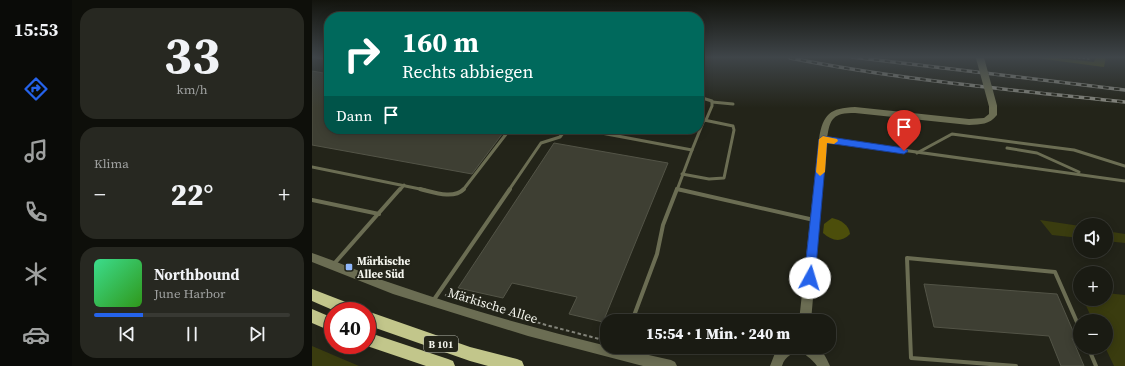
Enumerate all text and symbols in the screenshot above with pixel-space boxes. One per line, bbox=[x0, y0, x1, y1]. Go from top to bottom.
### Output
text: 15:53 bbox=[14, 17, 58, 42]
text: 33 bbox=[164, 19, 220, 90]
text: 160 m bbox=[402, 23, 479, 61]
icon: right bbox=[336, 28, 388, 80]
text: Rechts abbiegen bbox=[402, 59, 533, 84]
icon: directions bbox=[22, 75, 50, 103]
text: km/h bbox=[177, 81, 207, 98]
icon: arrive bbox=[380, 104, 402, 126]
text: Dann bbox=[336, 105, 372, 126]
pin bbox=[887, 110, 921, 151]
icon: arrive bbox=[893, 116, 915, 138]
icon: music bbox=[22, 137, 50, 165]
text: Klima bbox=[94, 155, 129, 172]
text: 22° bbox=[171, 174, 213, 215]
text: − bbox=[94, 179, 106, 209]
text: + bbox=[278, 179, 290, 209]
icon: phone bbox=[22, 198, 50, 226]
map controls bbox=[1073, 218, 1113, 354]
button: sound bbox=[1073, 218, 1113, 258]
place label: Märkische Allee Süd bbox=[357, 254, 411, 282]
position arrow bbox=[789, 257, 831, 299]
icon: climate bbox=[22, 260, 50, 288]
marker: Märkische Allee Süd bbox=[344, 262, 354, 272]
text: Northbound bbox=[154, 264, 239, 285]
button: + bbox=[1073, 266, 1113, 306]
street label: Märkische Allee bbox=[446, 284, 540, 327]
text: June Harbor bbox=[154, 285, 226, 302]
speed limit sign: 40 bbox=[324, 302, 376, 354]
button: − bbox=[1073, 314, 1113, 354]
icon: car bbox=[22, 321, 50, 349]
icon: previous bbox=[116, 323, 138, 345]
icon: pause bbox=[181, 323, 203, 345]
icon: next bbox=[246, 323, 268, 345]
text: 15:54 · 1 Min. · 240 m bbox=[646, 323, 790, 344]
road number: B 101 bbox=[424, 336, 458, 352]

